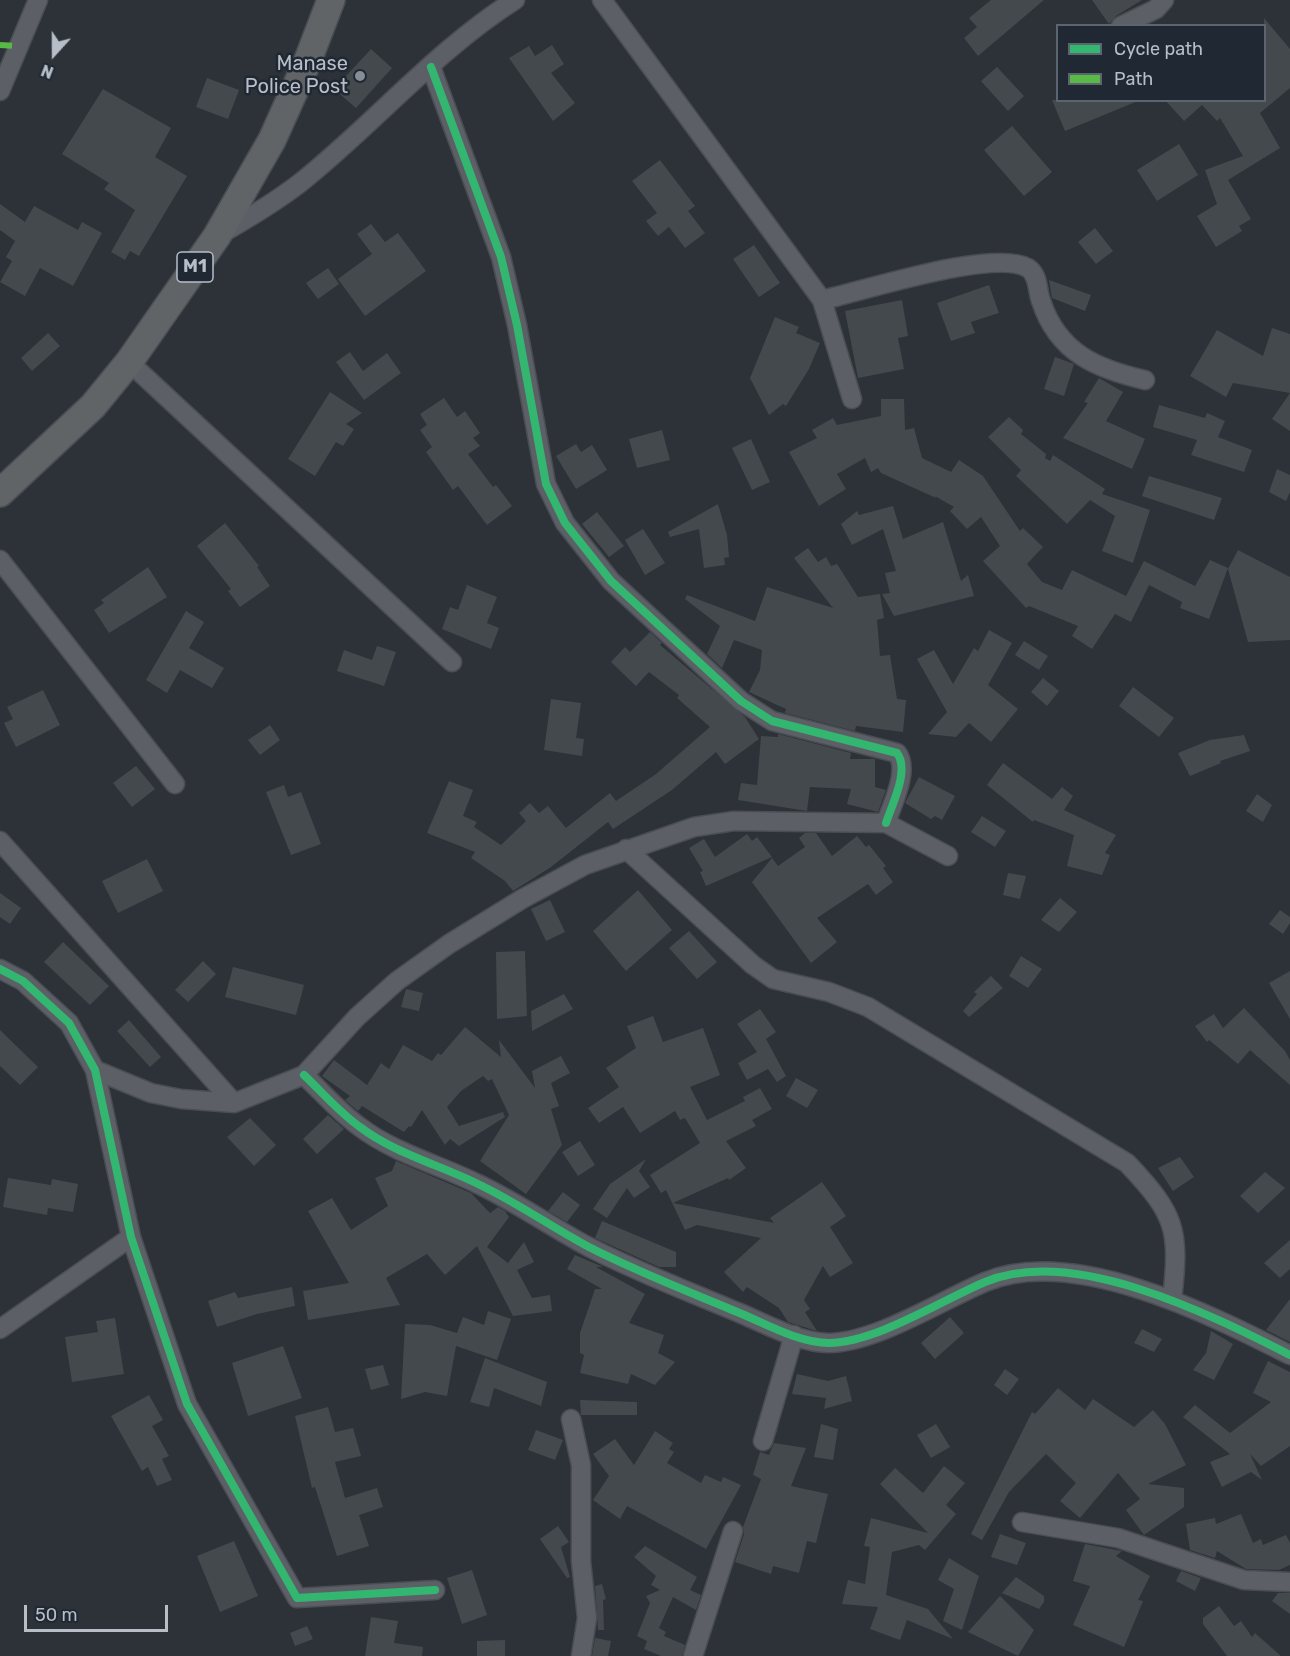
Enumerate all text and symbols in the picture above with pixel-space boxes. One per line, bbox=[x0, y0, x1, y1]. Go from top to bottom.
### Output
north arrow bbox=[24, 24, 84, 84]
legend bbox=[1056, 24, 1266, 102]
text: Cycle path bbox=[1114, 38, 1203, 60]
place label: Manase Police Post bbox=[245, 52, 348, 99]
text: N bbox=[39, 60, 56, 82]
text: Path bbox=[1114, 68, 1153, 90]
marker: Manase Police Post bbox=[353, 69, 367, 83]
road number: M1 bbox=[177, 252, 213, 282]
scale bar bbox=[27, 1593, 171, 1631]
text: 50 m bbox=[35, 1604, 78, 1626]

